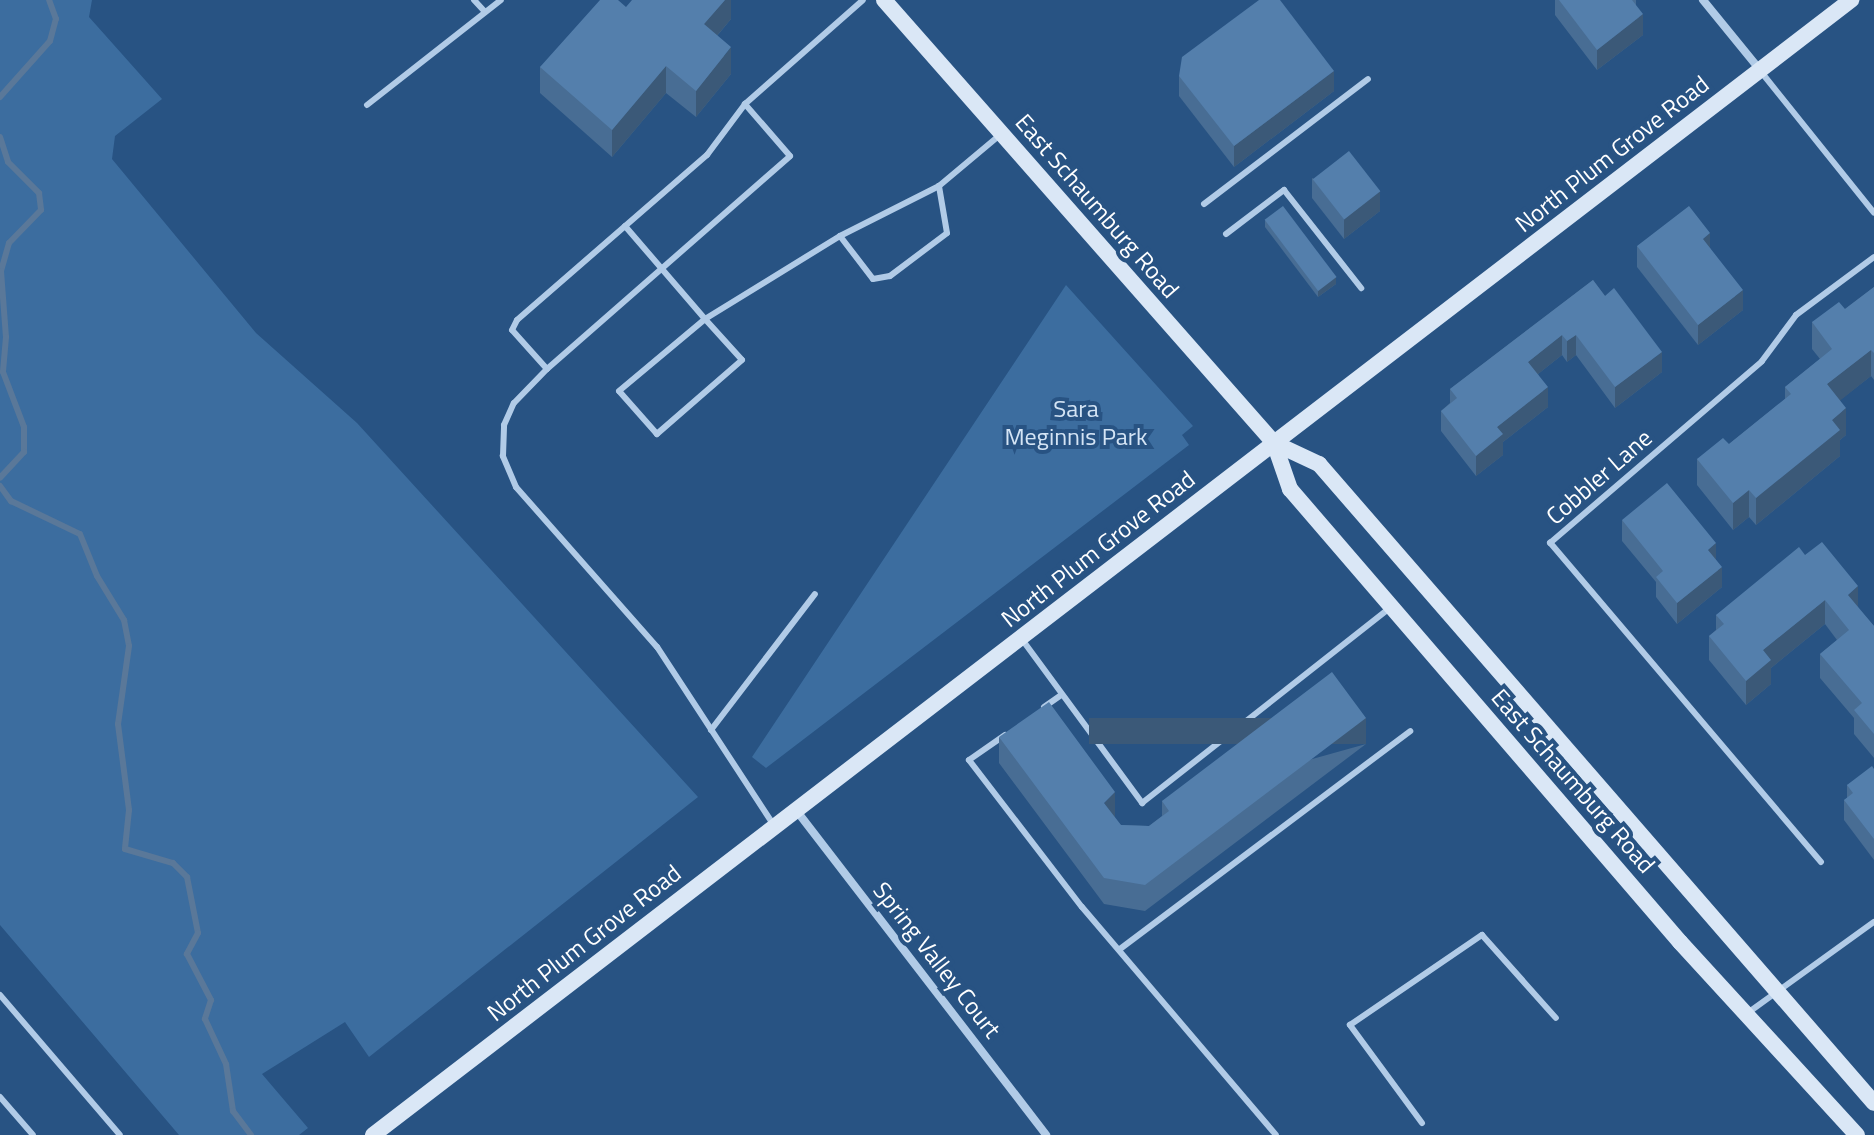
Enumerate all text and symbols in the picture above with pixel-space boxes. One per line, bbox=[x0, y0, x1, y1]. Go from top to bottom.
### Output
street label: North Plum Grove Road bbox=[1510, 70, 1714, 238]
street label: East Schaumburg Road bbox=[1009, 108, 1185, 304]
park label: Sara Meginnis Park bbox=[1004, 395, 1148, 451]
street label: Cobbler Lane bbox=[1540, 423, 1658, 531]
street label: North Plum Grove Road bbox=[996, 465, 1200, 633]
street label: East Schaumburg Road bbox=[1485, 683, 1661, 879]
street label: North Plum Grove Road bbox=[482, 859, 686, 1027]
street label: Spring Valley Court bbox=[867, 876, 1007, 1044]

